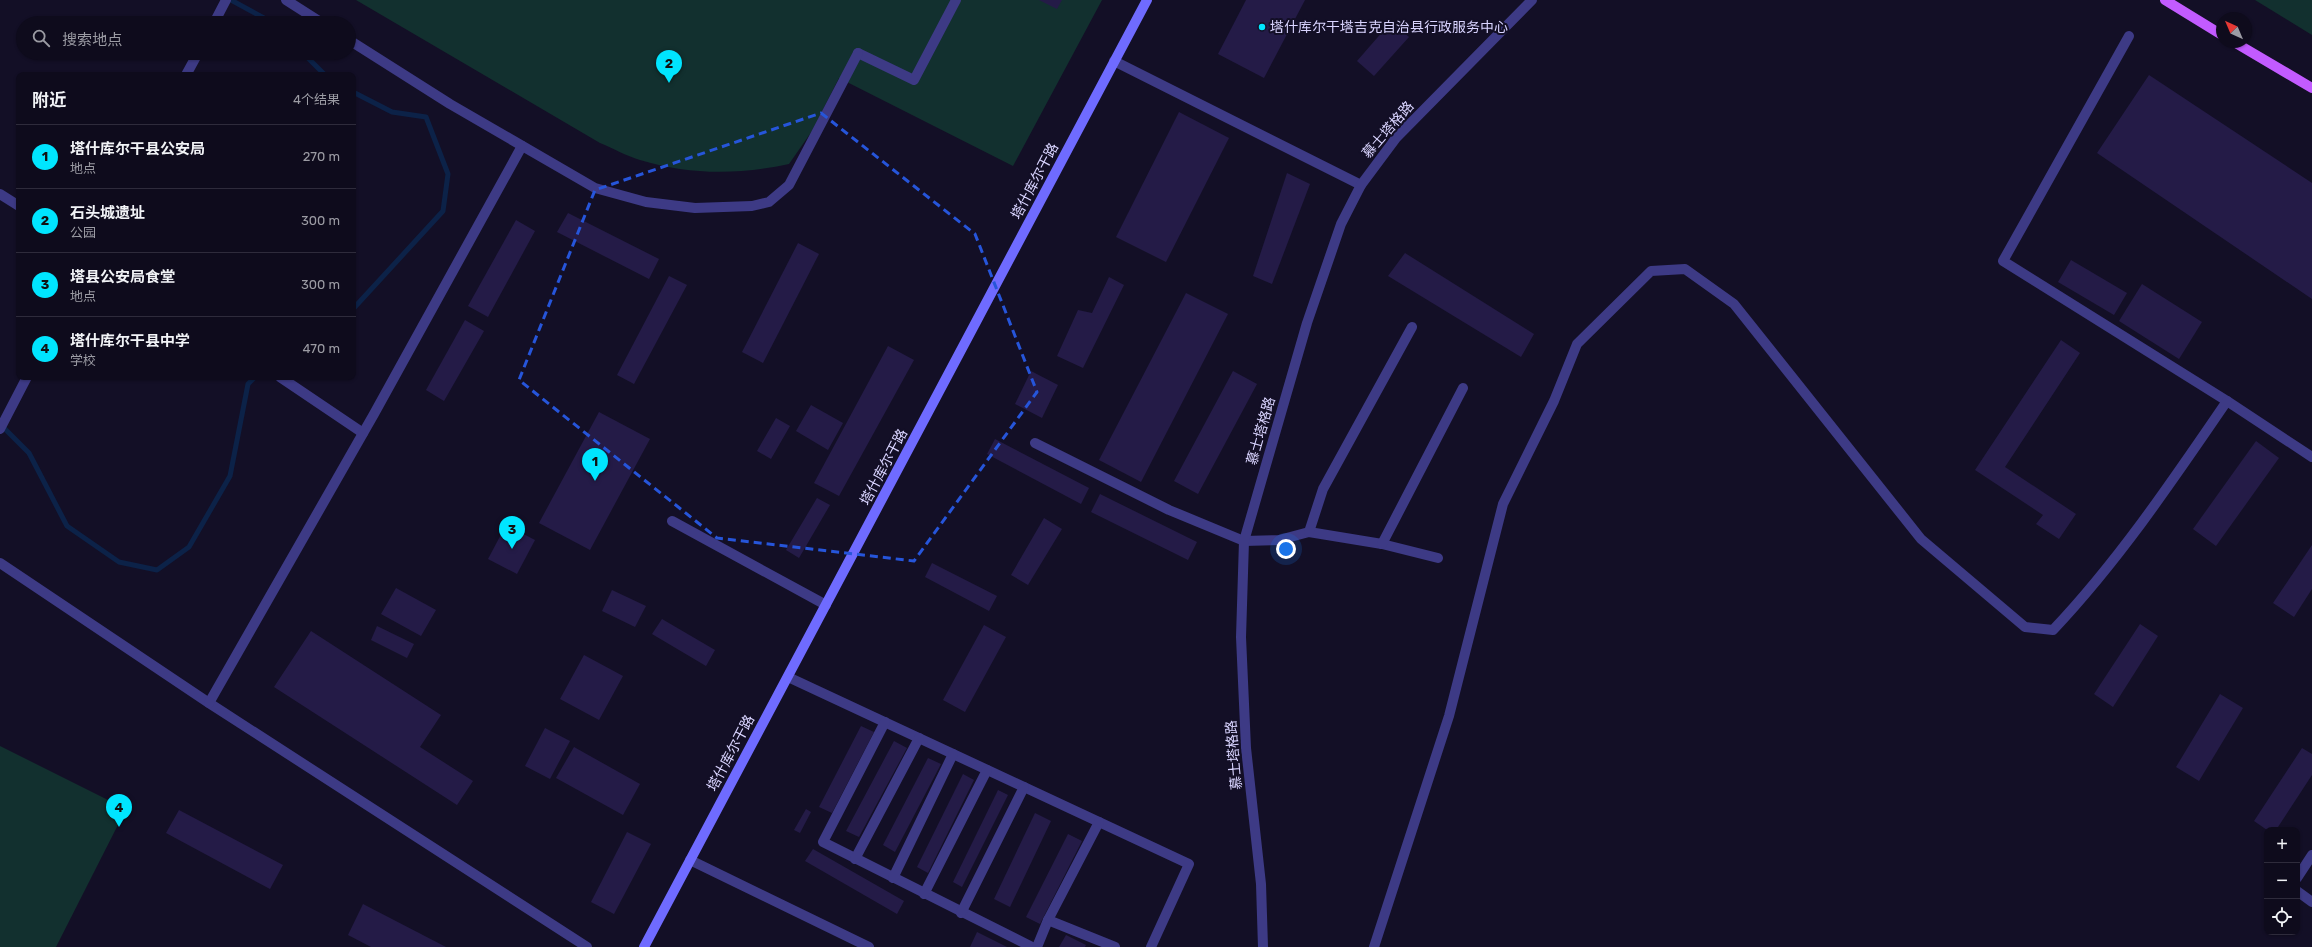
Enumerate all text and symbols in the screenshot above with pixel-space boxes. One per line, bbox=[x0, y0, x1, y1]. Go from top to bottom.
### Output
north arrow bbox=[2216, 12, 2252, 48]
search box bbox=[16, 16, 356, 60]
place label: 塔什库尔干塔吉克自治县行政服务中心 bbox=[1270, 19, 1508, 36]
marker: 塔什库尔干塔吉克自治县行政服务中心 bbox=[1257, 22, 1267, 32]
icon: search bbox=[30, 27, 52, 49]
text: 搜索地点 bbox=[62, 31, 122, 49]
pin: 2 bbox=[656, 50, 682, 83]
text: 附近 bbox=[32, 90, 66, 110]
text: 4个结果 bbox=[293, 92, 340, 107]
street label: 慕士塔格路 bbox=[1359, 98, 1417, 162]
text: 塔什库尔干县公安局 bbox=[70, 140, 205, 158]
street label: 塔什库尔干路 bbox=[1008, 140, 1062, 222]
text: 1 bbox=[42, 149, 48, 164]
text: 270 m bbox=[303, 149, 340, 164]
text: 地点 bbox=[70, 161, 96, 176]
text: 石头城遗址 bbox=[70, 204, 145, 222]
text: 2 bbox=[41, 213, 49, 228]
text: 300 m bbox=[301, 213, 340, 228]
text: 公园 bbox=[70, 225, 96, 240]
text: 塔县公安局食堂 bbox=[70, 268, 175, 286]
text: 3 bbox=[41, 277, 49, 292]
text: 300 m bbox=[301, 277, 340, 292]
text: 地点 bbox=[70, 289, 96, 304]
text: 塔什库尔干县中学 bbox=[70, 332, 190, 350]
text: 4 bbox=[41, 341, 49, 356]
text: 470 m bbox=[302, 341, 340, 356]
text: 学校 bbox=[70, 353, 96, 368]
street label: 慕士塔格路 bbox=[1243, 395, 1279, 467]
street label: 塔什库尔干路 bbox=[857, 426, 911, 508]
pin: 1 bbox=[582, 448, 608, 481]
pin: 3 bbox=[499, 516, 525, 549]
your location bbox=[1276, 539, 1296, 559]
street label: 塔什库尔干路 bbox=[704, 712, 758, 794]
street label: 慕士塔格路 bbox=[1222, 719, 1246, 791]
pin: 4 bbox=[106, 794, 132, 827]
map controls bbox=[2264, 827, 2300, 935]
button: + bbox=[2264, 827, 2300, 863]
button: − bbox=[2264, 863, 2300, 899]
button: locate bbox=[2264, 899, 2300, 935]

